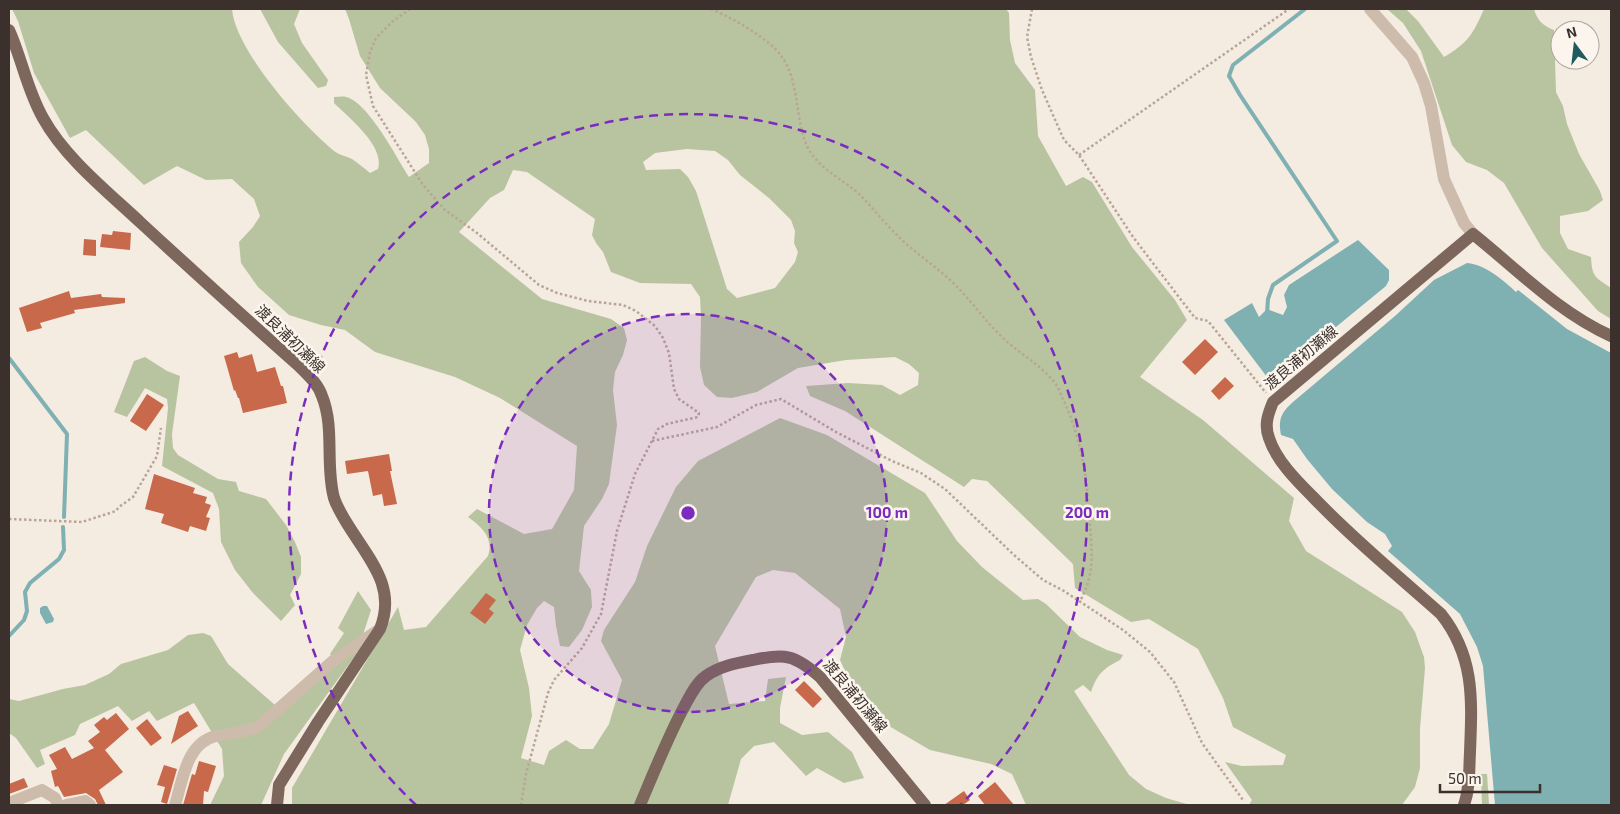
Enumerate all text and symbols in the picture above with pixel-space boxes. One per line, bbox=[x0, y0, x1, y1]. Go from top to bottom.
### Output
north arrow bbox=[1550, 20, 1600, 70]
text: N bbox=[1564, 22, 1579, 41]
street label: 渡良浦初瀬線 bbox=[252, 301, 329, 376]
street label: 渡良浦初瀬線 bbox=[1260, 321, 1341, 393]
text: 100 m bbox=[866, 503, 908, 521]
text: 200 m bbox=[1065, 503, 1109, 521]
centre of rings bbox=[679, 504, 697, 522]
street label: 渡良浦初瀬線 bbox=[820, 655, 892, 736]
scale bar bbox=[1440, 762, 1540, 794]
text: 50 m bbox=[1448, 769, 1482, 787]

